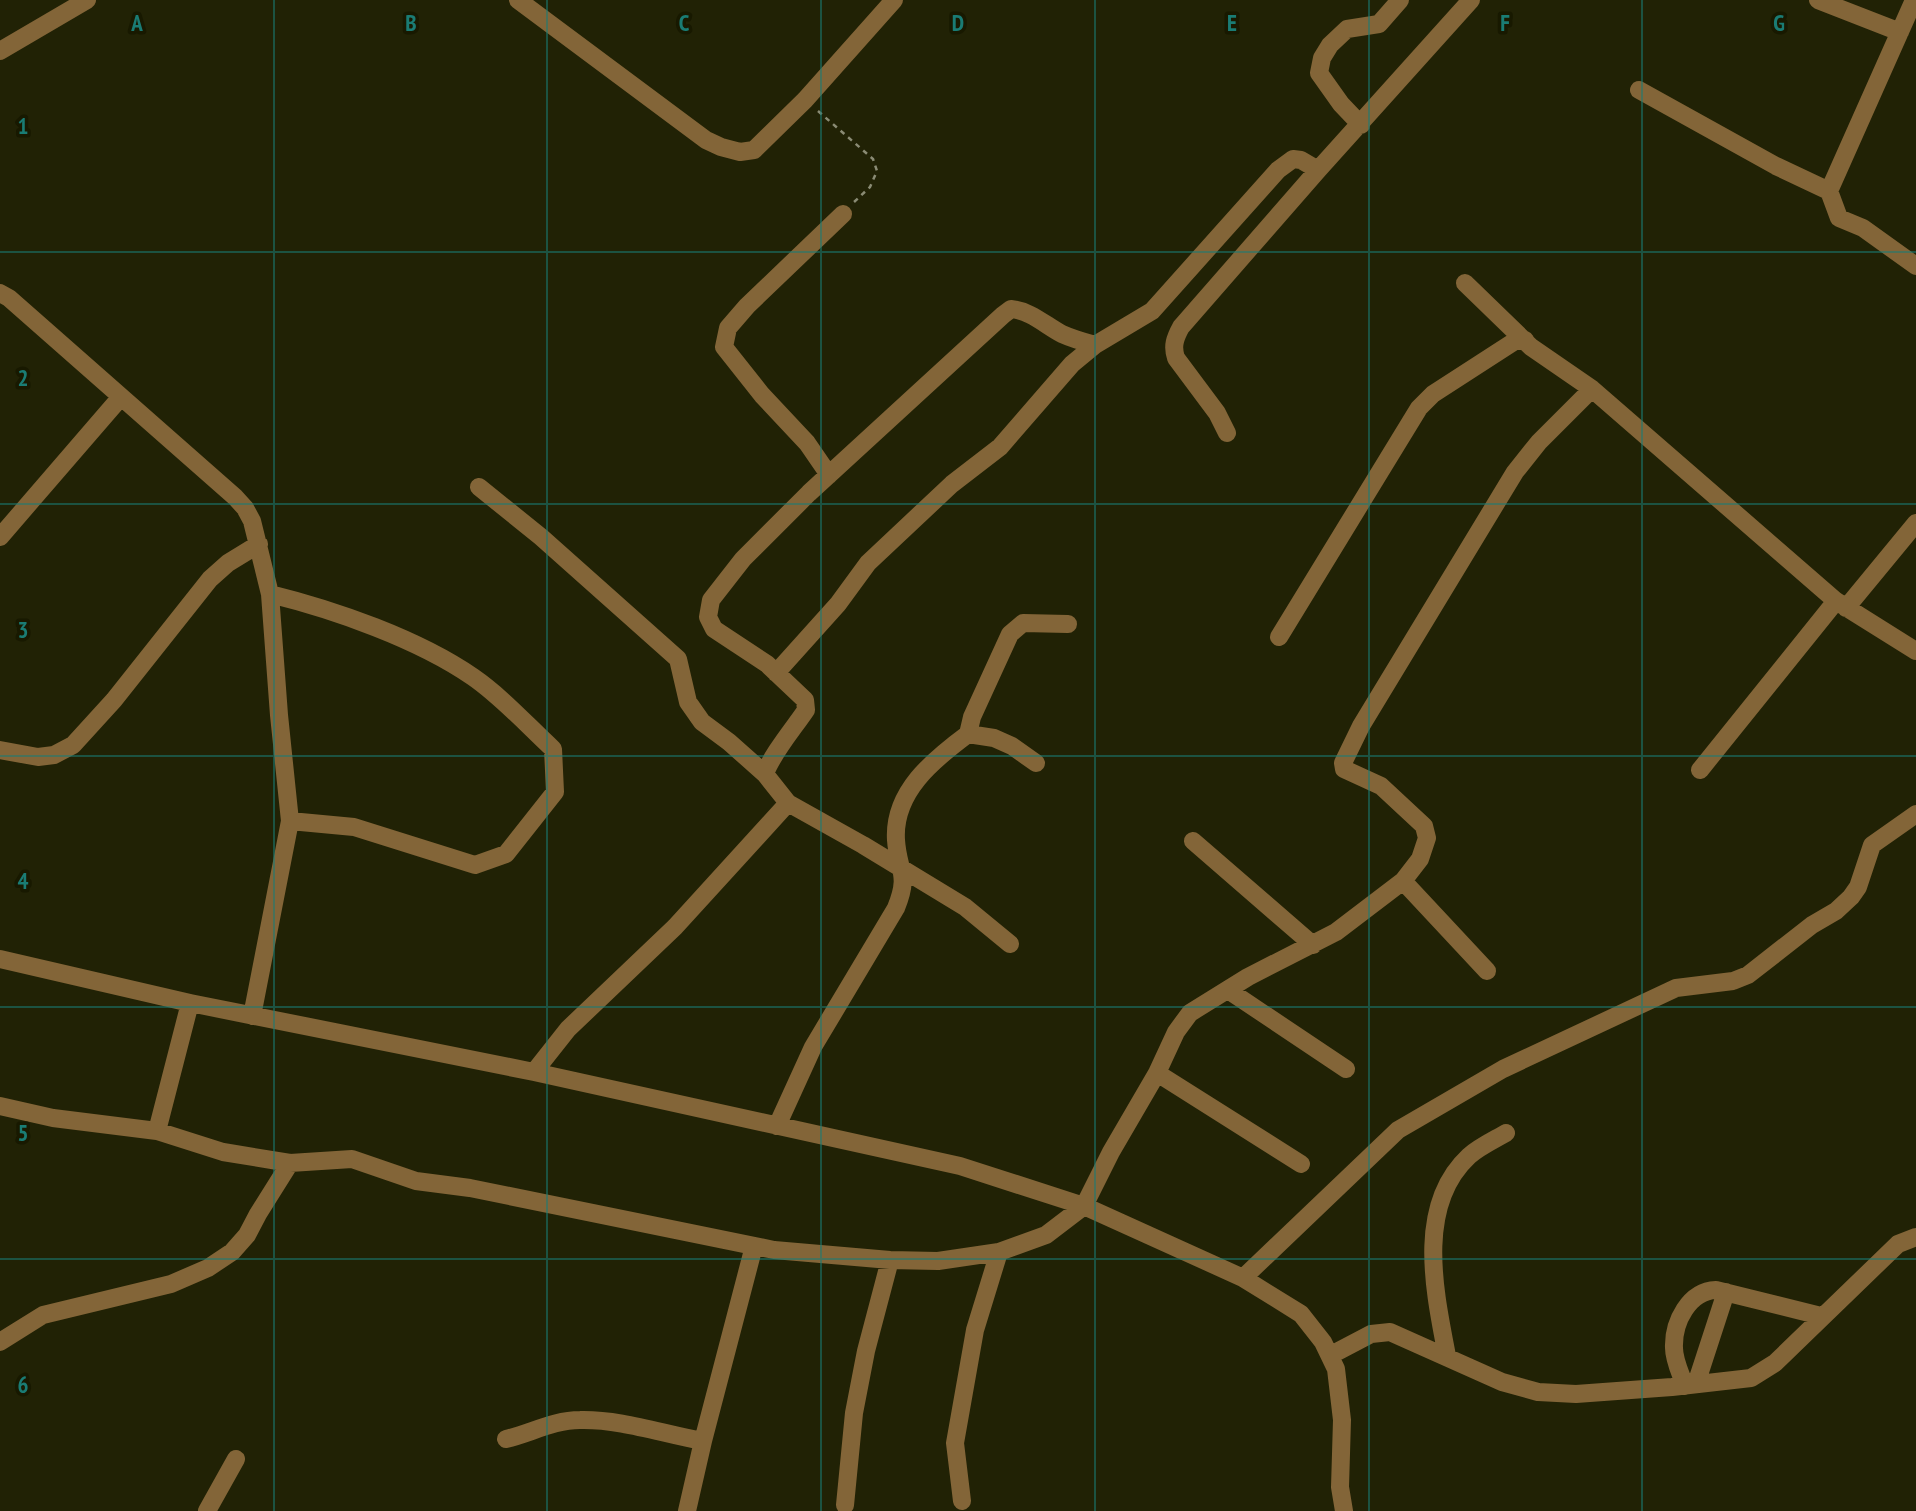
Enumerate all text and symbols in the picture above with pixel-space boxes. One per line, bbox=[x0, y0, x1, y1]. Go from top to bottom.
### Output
text: A bbox=[130, 8, 143, 37]
text: B bbox=[405, 8, 417, 37]
text: C bbox=[679, 8, 690, 37]
text: D bbox=[952, 8, 964, 37]
text: E bbox=[1227, 8, 1237, 37]
text: F bbox=[1500, 8, 1510, 37]
text: G bbox=[1773, 8, 1785, 37]
text: 1 bbox=[18, 111, 29, 140]
text: 2 bbox=[18, 363, 29, 392]
text: 3 bbox=[18, 615, 29, 644]
text: 4 bbox=[18, 866, 29, 895]
text: 5 bbox=[18, 1118, 29, 1147]
text: 6 bbox=[18, 1370, 29, 1399]

